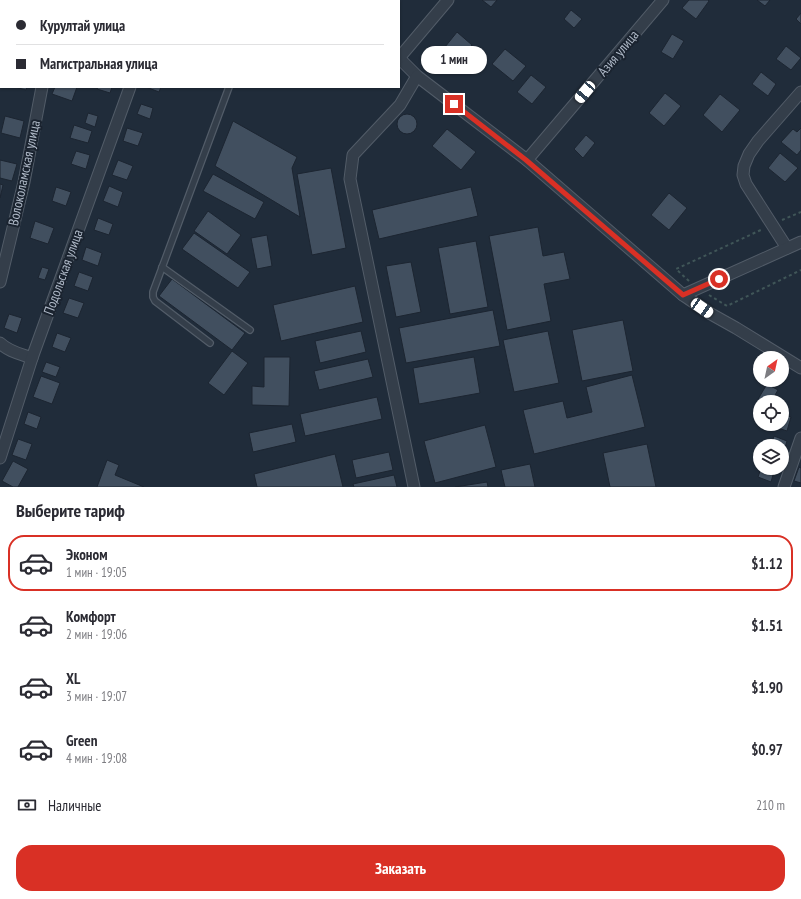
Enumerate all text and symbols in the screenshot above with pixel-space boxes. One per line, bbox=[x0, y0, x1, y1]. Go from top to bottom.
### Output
text: Курултай улица bbox=[40, 16, 125, 35]
street label: Азия улица bbox=[594, 26, 642, 80]
callout: 1 мин bbox=[421, 46, 487, 74]
text: 1 мин bbox=[440, 51, 468, 68]
text: Магистральная улица bbox=[40, 54, 158, 73]
car bbox=[573, 79, 597, 105]
route end bbox=[445, 95, 463, 113]
street label: Волоколамская улица bbox=[4, 119, 44, 227]
street label: Подольская улица bbox=[39, 227, 87, 317]
route start bbox=[710, 270, 728, 288]
car bbox=[689, 296, 715, 320]
north arrow bbox=[753, 351, 789, 387]
map controls bbox=[753, 351, 789, 475]
button: locate bbox=[753, 395, 789, 431]
button: layers bbox=[753, 439, 789, 475]
text: Выберите тариф bbox=[16, 499, 125, 522]
icon: car bbox=[18, 545, 54, 581]
text: Эконом bbox=[66, 545, 107, 564]
text: $1.12 bbox=[751, 554, 783, 573]
text: 1 мин · 19:05 bbox=[66, 564, 127, 581]
icon: car bbox=[18, 607, 54, 643]
text: Комфорт bbox=[66, 607, 116, 626]
text: $1.51 bbox=[751, 616, 783, 635]
text: 2 мин · 19:06 bbox=[66, 626, 127, 643]
icon: car bbox=[18, 669, 54, 705]
text: XL bbox=[66, 669, 80, 688]
text: $1.90 bbox=[751, 678, 783, 697]
text: 3 мин · 19:07 bbox=[66, 688, 127, 705]
icon: car bbox=[18, 731, 54, 767]
text: Green bbox=[66, 731, 98, 750]
text: $0.97 bbox=[751, 740, 783, 759]
text: 4 мин · 19:08 bbox=[66, 750, 127, 767]
icon: cash bbox=[16, 794, 38, 816]
text: Наличные bbox=[48, 796, 101, 815]
text: 210 m bbox=[756, 797, 785, 814]
button: Заказать bbox=[16, 845, 785, 891]

